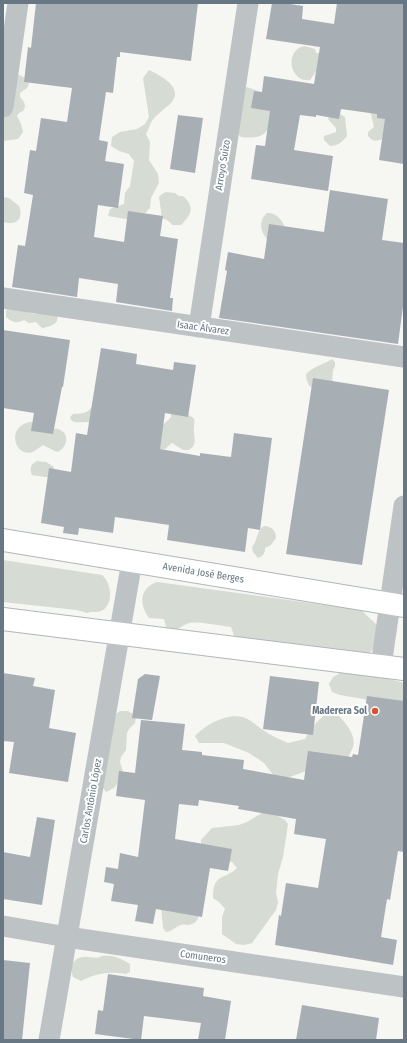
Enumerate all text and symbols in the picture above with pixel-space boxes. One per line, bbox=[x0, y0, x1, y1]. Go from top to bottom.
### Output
street label: Arroyo Suizo bbox=[213, 139, 233, 191]
street label: Isaac Álvarez bbox=[176, 316, 230, 338]
street label: Avenida José Berges bbox=[162, 560, 245, 586]
place label: Maderera Sol bbox=[312, 705, 367, 717]
marker: Maderera Sol bbox=[370, 706, 380, 716]
street label: Carlos Antônio López bbox=[78, 758, 104, 844]
street label: Comuneros bbox=[179, 948, 227, 966]

